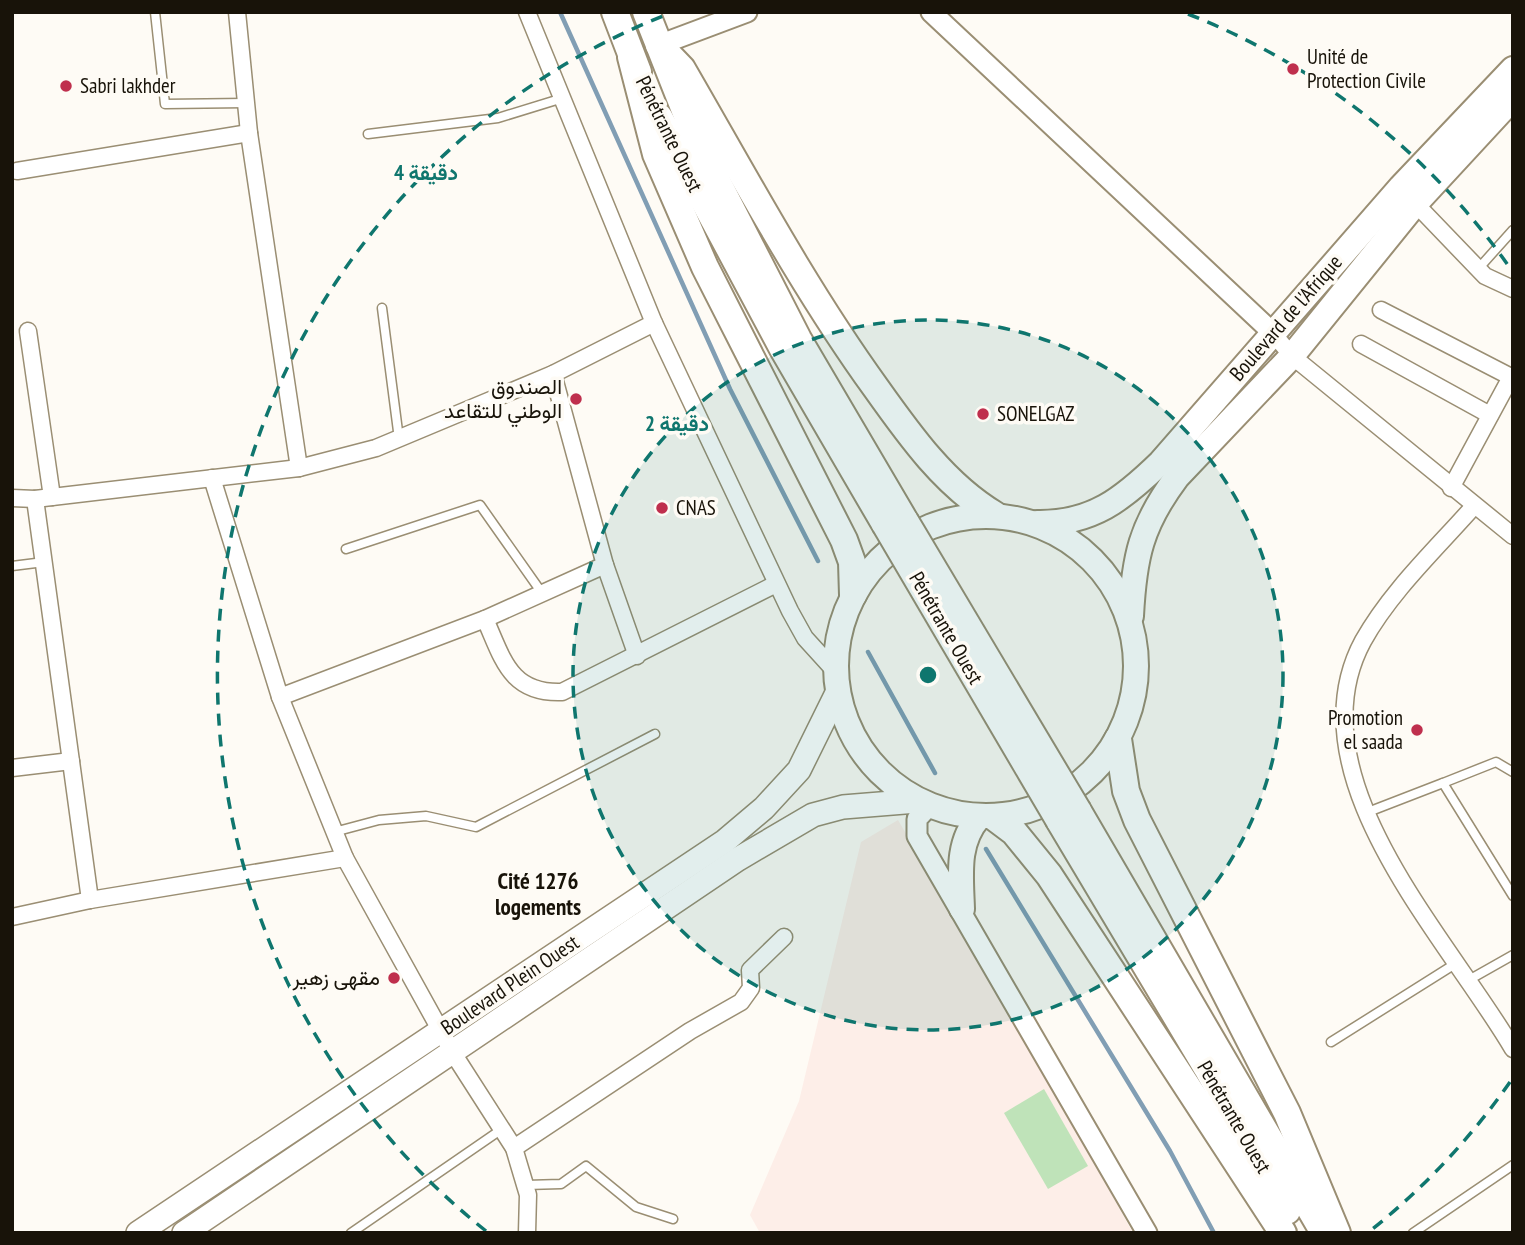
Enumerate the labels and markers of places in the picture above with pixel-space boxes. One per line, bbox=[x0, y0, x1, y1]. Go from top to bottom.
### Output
place label: Unité de Protection Civile bbox=[1307, 43, 1426, 94]
marker: Unité de Protection Civile bbox=[1285, 61, 1301, 77]
place label: Sabri lakhder bbox=[80, 72, 176, 99]
marker: Sabri lakhder bbox=[58, 78, 74, 94]
place label: الصندوق الوطني للتقاعد bbox=[444, 373, 562, 428]
marker: الصندوق الوطني للتقاعد bbox=[568, 391, 584, 407]
place label: SONELGAZ bbox=[997, 400, 1075, 427]
marker: SONELGAZ bbox=[975, 406, 991, 422]
place label: CNAS bbox=[676, 494, 716, 521]
marker: CNAS bbox=[654, 500, 670, 516]
centre of rings bbox=[916, 663, 940, 687]
place label: Promotion el saada bbox=[1328, 704, 1403, 755]
marker: Promotion el saada bbox=[1409, 722, 1425, 738]
place label: مقهى زهير bbox=[291, 964, 380, 991]
marker: مقهى زهير bbox=[386, 970, 402, 986]

